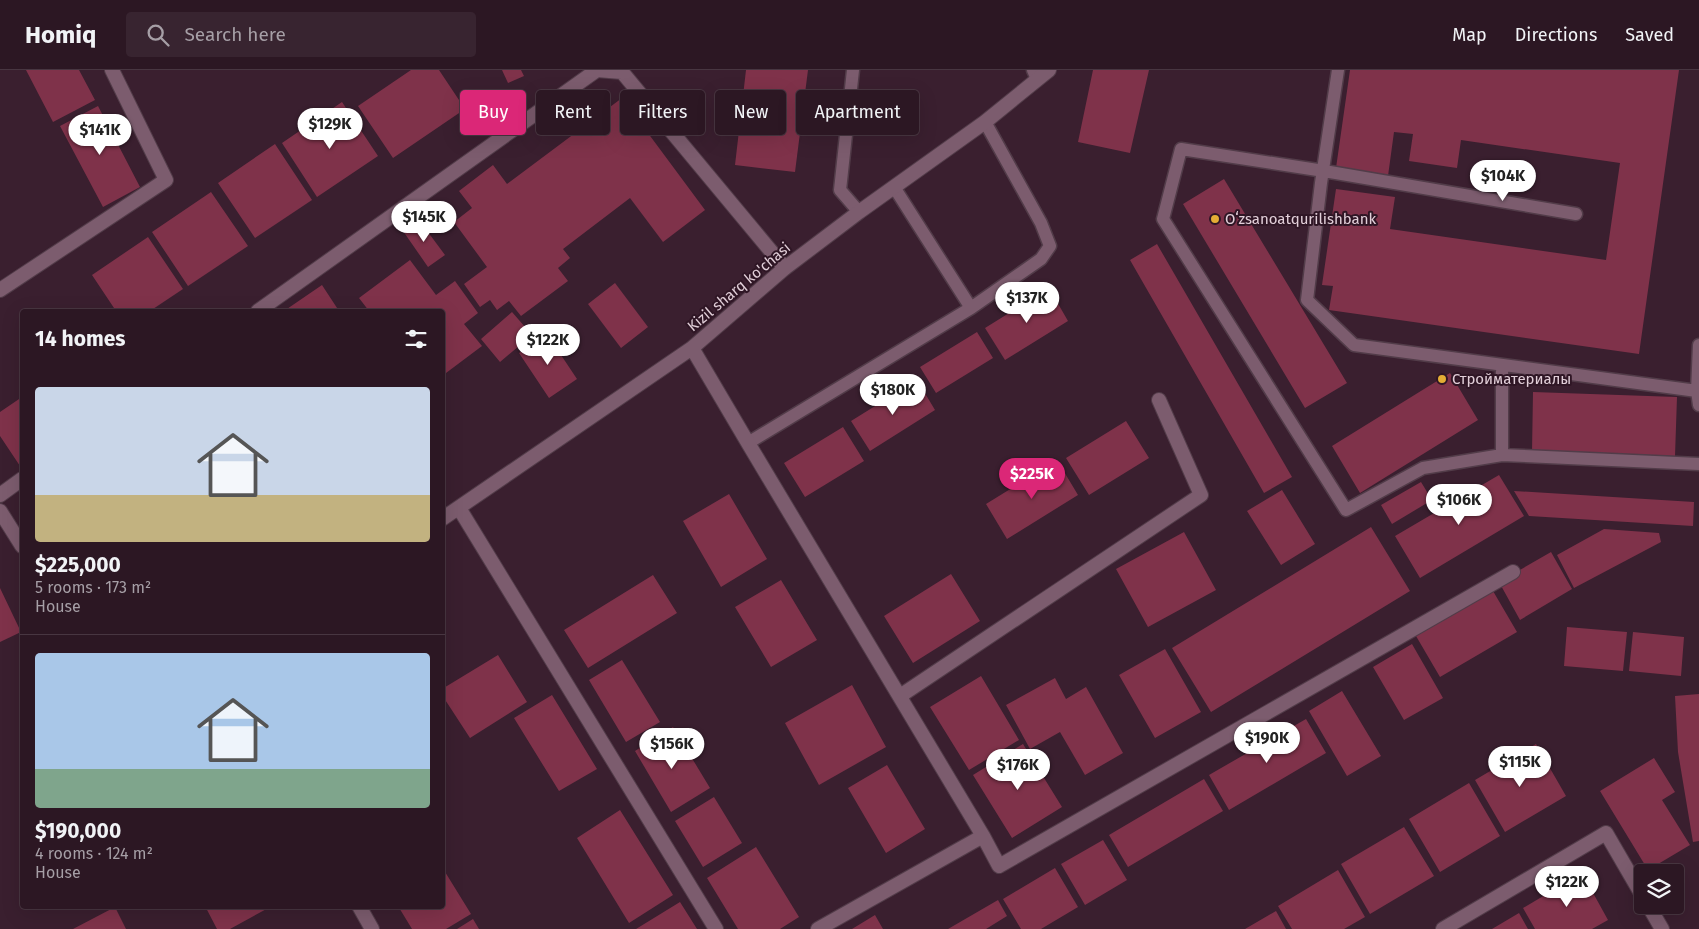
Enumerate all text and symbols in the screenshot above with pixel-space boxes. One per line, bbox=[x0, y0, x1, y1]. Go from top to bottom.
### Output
search box bbox=[126, 12, 476, 57]
text: Homiq bbox=[25, 21, 96, 49]
icon: search bbox=[144, 21, 172, 49]
text: Search here bbox=[184, 23, 286, 46]
text: Map bbox=[1452, 24, 1487, 46]
text: Directions bbox=[1515, 24, 1597, 46]
text: Saved bbox=[1625, 24, 1674, 46]
chip: Buy bbox=[460, 90, 526, 135]
chip: Rent bbox=[536, 90, 610, 135]
chip: Filters bbox=[620, 90, 705, 135]
chip: New bbox=[715, 90, 786, 135]
chip: Apartment bbox=[796, 90, 919, 135]
pin: $129K bbox=[295, 108, 365, 150]
pin: $141K bbox=[65, 114, 135, 156]
text: $129K bbox=[309, 114, 351, 133]
text: $141K bbox=[79, 120, 121, 139]
pin: $104K bbox=[1468, 160, 1538, 202]
text: $104K bbox=[1481, 166, 1525, 185]
pin: $145K bbox=[389, 200, 459, 243]
text: $145K bbox=[402, 207, 446, 226]
place label: Oʻzsanoatqurilishbank bbox=[1225, 210, 1377, 228]
marker: Oʻzsanoatqurilishbank bbox=[1209, 213, 1221, 225]
street label: Kizil sharq ko'chasi bbox=[684, 239, 794, 335]
pin: $137K bbox=[992, 282, 1062, 324]
text: $137K bbox=[1006, 288, 1048, 307]
pin: $122K bbox=[513, 324, 583, 366]
icon: filters bbox=[402, 325, 430, 353]
text: 14 homes bbox=[35, 326, 125, 352]
text: $122K bbox=[527, 330, 569, 349]
place label: Стройматериалы bbox=[1452, 370, 1571, 388]
marker: Стройматериалы bbox=[1436, 373, 1448, 385]
pin: $180K bbox=[858, 374, 928, 416]
text: $180K bbox=[871, 380, 915, 399]
icon: home bbox=[188, 420, 278, 510]
pin: $225K bbox=[997, 458, 1067, 500]
text: $225K bbox=[1010, 464, 1054, 483]
pin: $106K bbox=[1424, 484, 1494, 526]
text: $106K bbox=[1437, 490, 1481, 509]
text: $225,000 bbox=[35, 552, 121, 578]
text: 5 rooms · 173 m² bbox=[35, 578, 151, 597]
text: House bbox=[35, 597, 81, 616]
icon: home bbox=[188, 685, 278, 775]
pin: $190K bbox=[1232, 722, 1302, 764]
pin: $156K bbox=[637, 728, 707, 770]
text: $190K bbox=[1245, 728, 1289, 747]
text: $156K bbox=[650, 734, 694, 753]
pin: $115K bbox=[1485, 746, 1555, 788]
pin: $176K bbox=[983, 748, 1053, 791]
text: $115K bbox=[1499, 752, 1541, 771]
text: $176K bbox=[997, 755, 1039, 774]
text: $190,000 bbox=[35, 818, 121, 844]
text: 4 rooms · 124 m² bbox=[35, 844, 153, 863]
text: House bbox=[35, 863, 81, 882]
map controls bbox=[1634, 864, 1684, 914]
button: layers bbox=[1634, 864, 1684, 914]
pin: $122K bbox=[1532, 866, 1602, 908]
text: $122K bbox=[1546, 872, 1588, 891]

